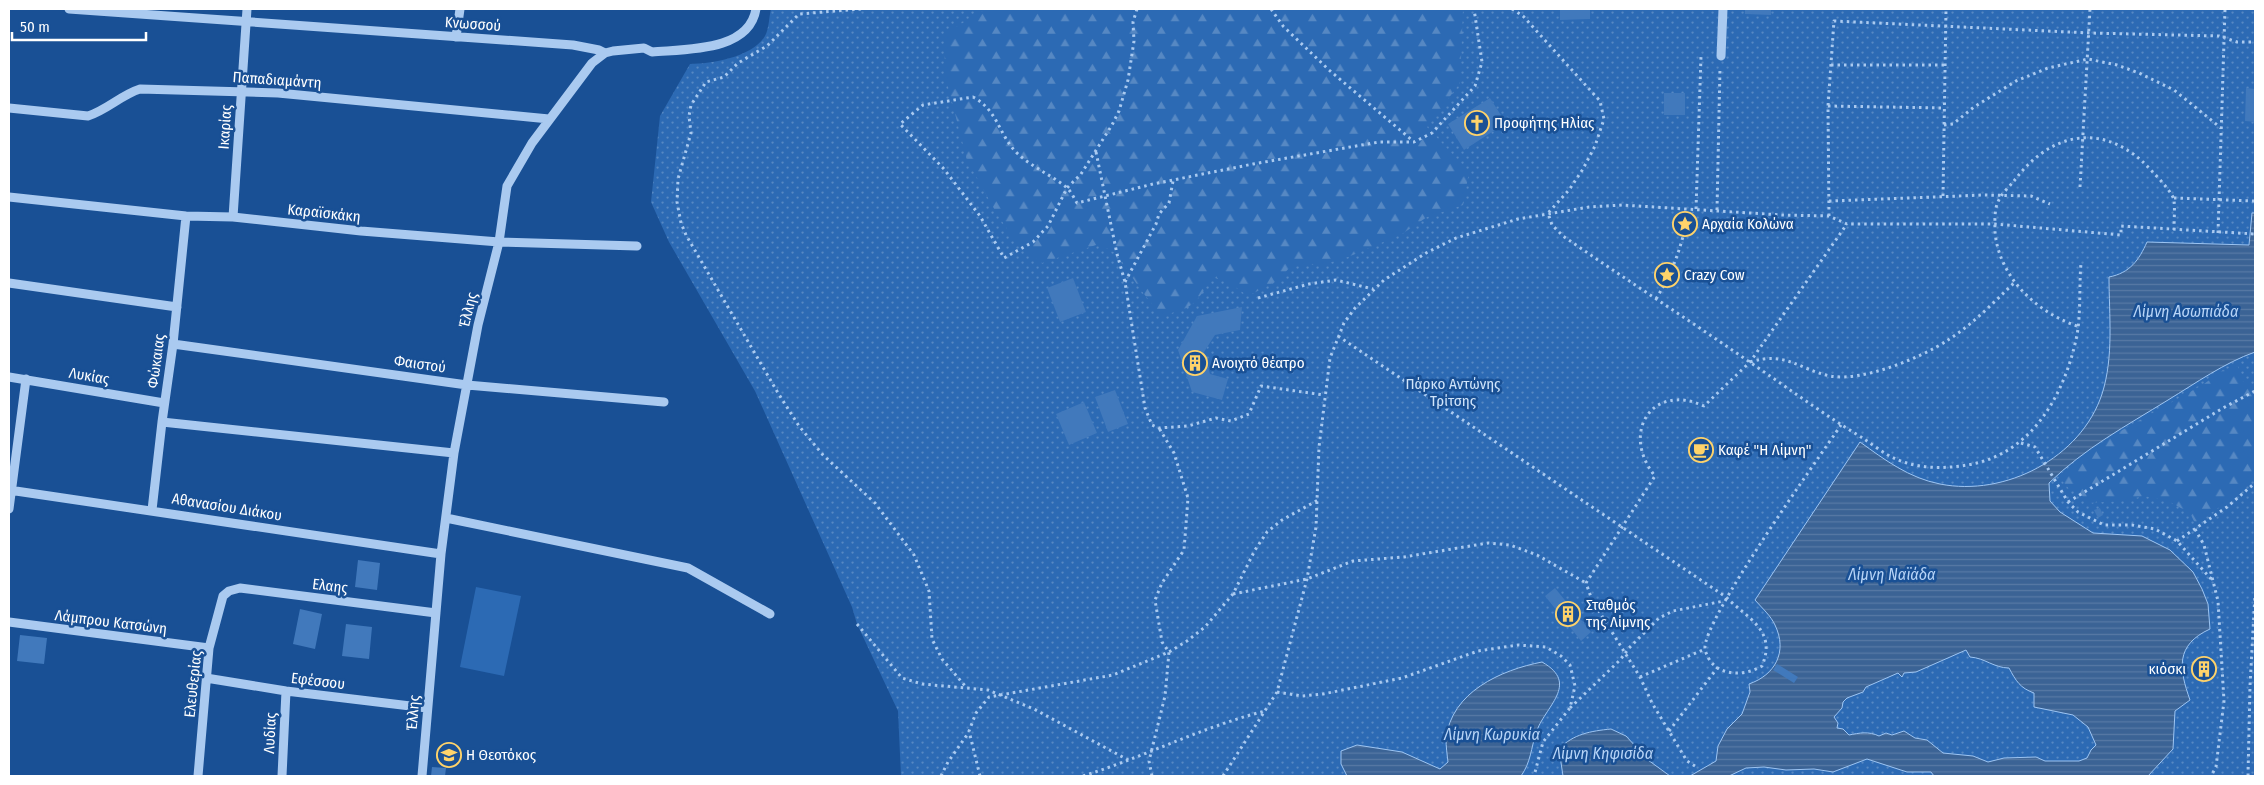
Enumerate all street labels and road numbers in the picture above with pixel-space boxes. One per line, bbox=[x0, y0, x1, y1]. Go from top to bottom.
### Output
street label: Κνωσσού bbox=[444, 13, 502, 35]
street label: Παπαδιαμάντη bbox=[232, 68, 322, 92]
street label: Ικαρίας bbox=[214, 103, 236, 150]
street label: Καραϊσκάκη bbox=[286, 200, 362, 226]
street label: Έλλης bbox=[455, 290, 481, 330]
street label: Φώκαιας bbox=[143, 332, 169, 389]
street label: Φαιστού bbox=[393, 351, 447, 377]
street label: Λυκίας bbox=[67, 364, 111, 389]
street label: Αθανασίου Διάκου bbox=[171, 489, 283, 525]
street label: Ελαης bbox=[311, 575, 350, 597]
street label: Λάμπρου Κατσώνη bbox=[54, 606, 168, 638]
street label: Ελευθερίας bbox=[181, 649, 206, 718]
street label: Εφέσσου bbox=[290, 669, 346, 693]
street label: Έλλης bbox=[402, 694, 424, 732]
street label: Λυδίας bbox=[260, 711, 280, 754]

